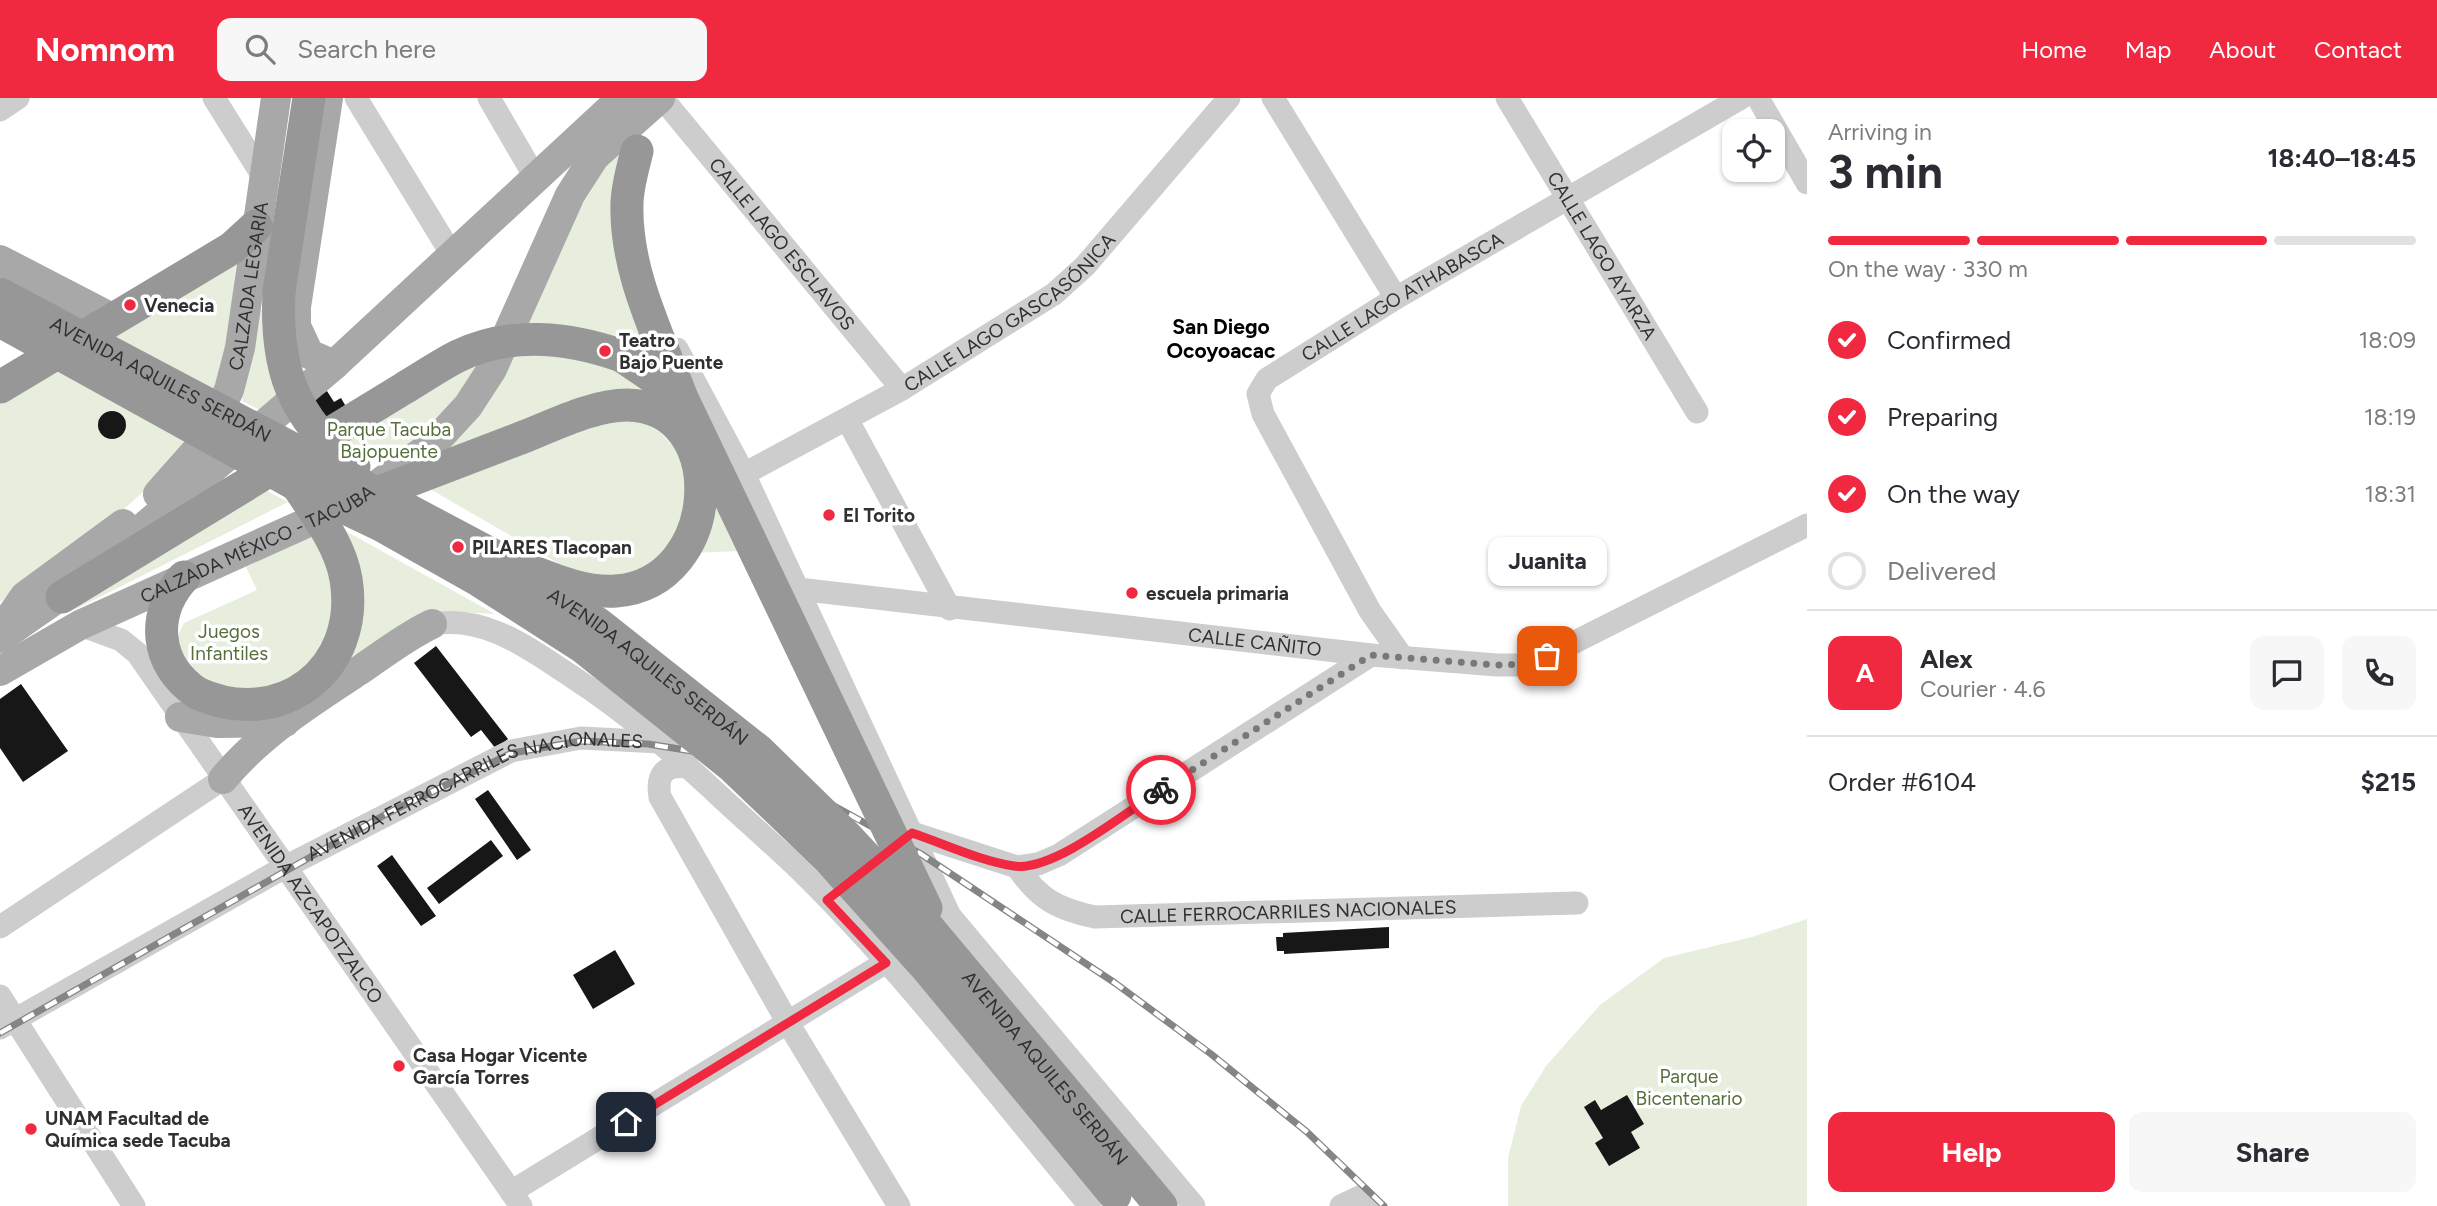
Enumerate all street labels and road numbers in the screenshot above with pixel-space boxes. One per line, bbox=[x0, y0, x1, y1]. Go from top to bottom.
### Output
street label: CALLE LAGO ESCLAVOS bbox=[704, 153, 860, 335]
street label: CALLE LAGO AYARZA bbox=[1542, 167, 1662, 344]
street label: CALZADA LEGARIA bbox=[224, 200, 273, 373]
street label: CALLE LAGO ATHABASCA bbox=[1297, 227, 1507, 367]
street label: CALLE LAGO GASCASÓNICA bbox=[900, 228, 1120, 397]
street label: AVENIDA AQUILES SERDÁN bbox=[46, 312, 275, 447]
street label: CALZADA MÉXICO - TACUBA bbox=[137, 480, 379, 608]
street label: AVENIDA AQUILES SERDÁN bbox=[543, 583, 753, 750]
street label: CALLE CAÑITO bbox=[1187, 623, 1323, 661]
street label: AVENIDA FERROCARRILES NACIONALES bbox=[303, 727, 644, 866]
street label: AVENIDA AZCAPOTZALCO bbox=[233, 799, 388, 1008]
street label: CALLE FERROCARRILES NACIONALES bbox=[1120, 896, 1457, 928]
street label: AVENIDA AQUILES SERDÁN bbox=[957, 966, 1133, 1170]

